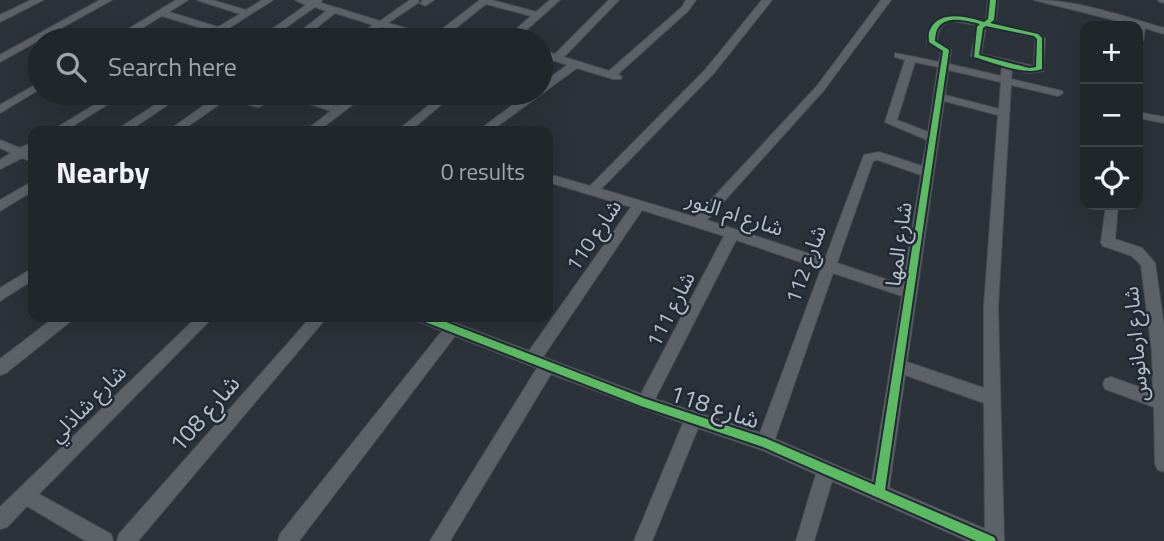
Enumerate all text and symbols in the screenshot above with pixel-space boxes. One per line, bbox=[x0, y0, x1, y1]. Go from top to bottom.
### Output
map controls bbox=[1080, 21, 1143, 210]
button: + bbox=[1080, 21, 1143, 84]
search box bbox=[28, 28, 553, 105]
text: Search here bbox=[108, 47, 237, 86]
icon: search bbox=[52, 48, 90, 86]
button: − bbox=[1080, 84, 1143, 147]
button: locate bbox=[1080, 147, 1143, 210]
text: Nearby bbox=[56, 149, 149, 195]
text: 0 results bbox=[441, 154, 525, 189]
street label: شارع ام النور bbox=[681, 182, 788, 245]
street label: شارع 110 bbox=[557, 193, 629, 277]
street label: شارع المها bbox=[876, 200, 920, 288]
street label: شارع 112 bbox=[776, 221, 834, 307]
street label: شارع 111 bbox=[637, 266, 703, 352]
street label: شارع ارمانوس bbox=[1114, 285, 1156, 403]
street label: شارع شاذلي bbox=[41, 357, 134, 450]
street label: شارع 108 bbox=[160, 366, 248, 460]
street label: شارع 118 bbox=[666, 375, 764, 437]

